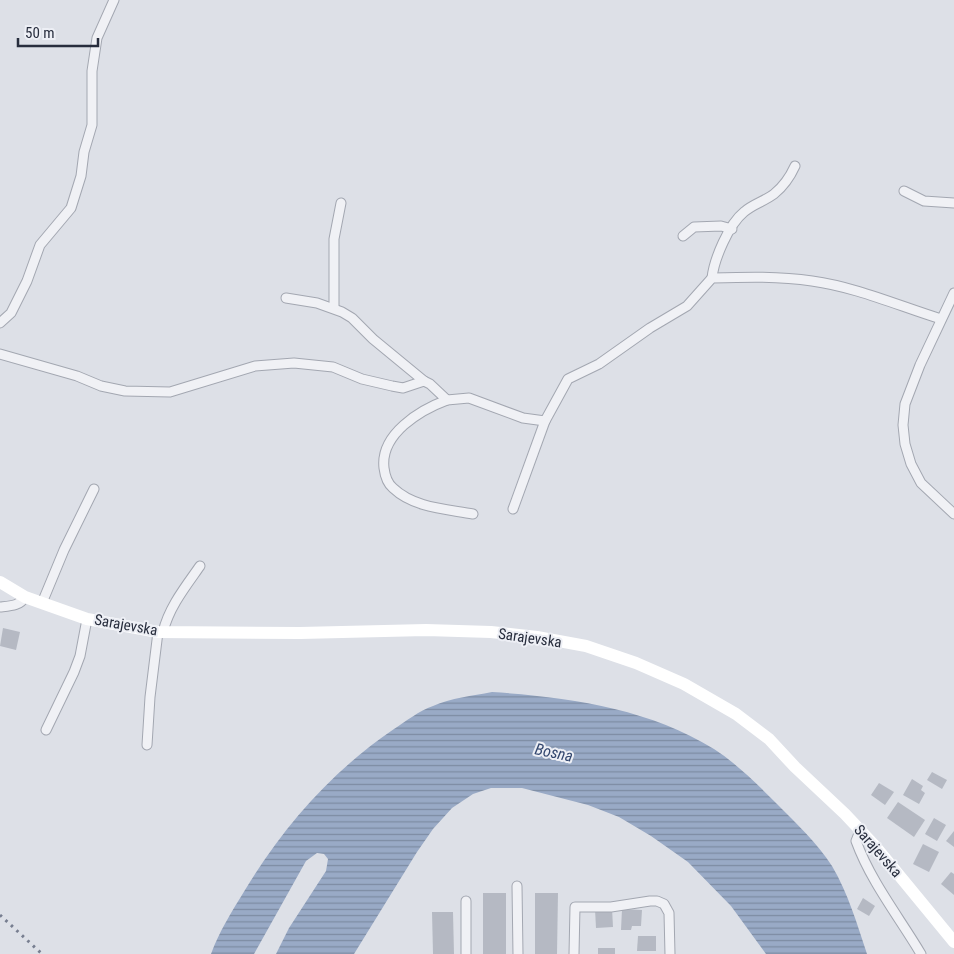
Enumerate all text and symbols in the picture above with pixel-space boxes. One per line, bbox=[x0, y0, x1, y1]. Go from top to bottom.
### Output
scale bar bbox=[18, 15, 98, 47]
text: 50 m bbox=[25, 24, 55, 42]
street label: Sarajevska bbox=[93, 611, 159, 639]
street label: Sarajevska bbox=[497, 625, 563, 651]
water label: Bosna bbox=[533, 739, 575, 766]
street label: Sarajevska bbox=[850, 821, 906, 881]

